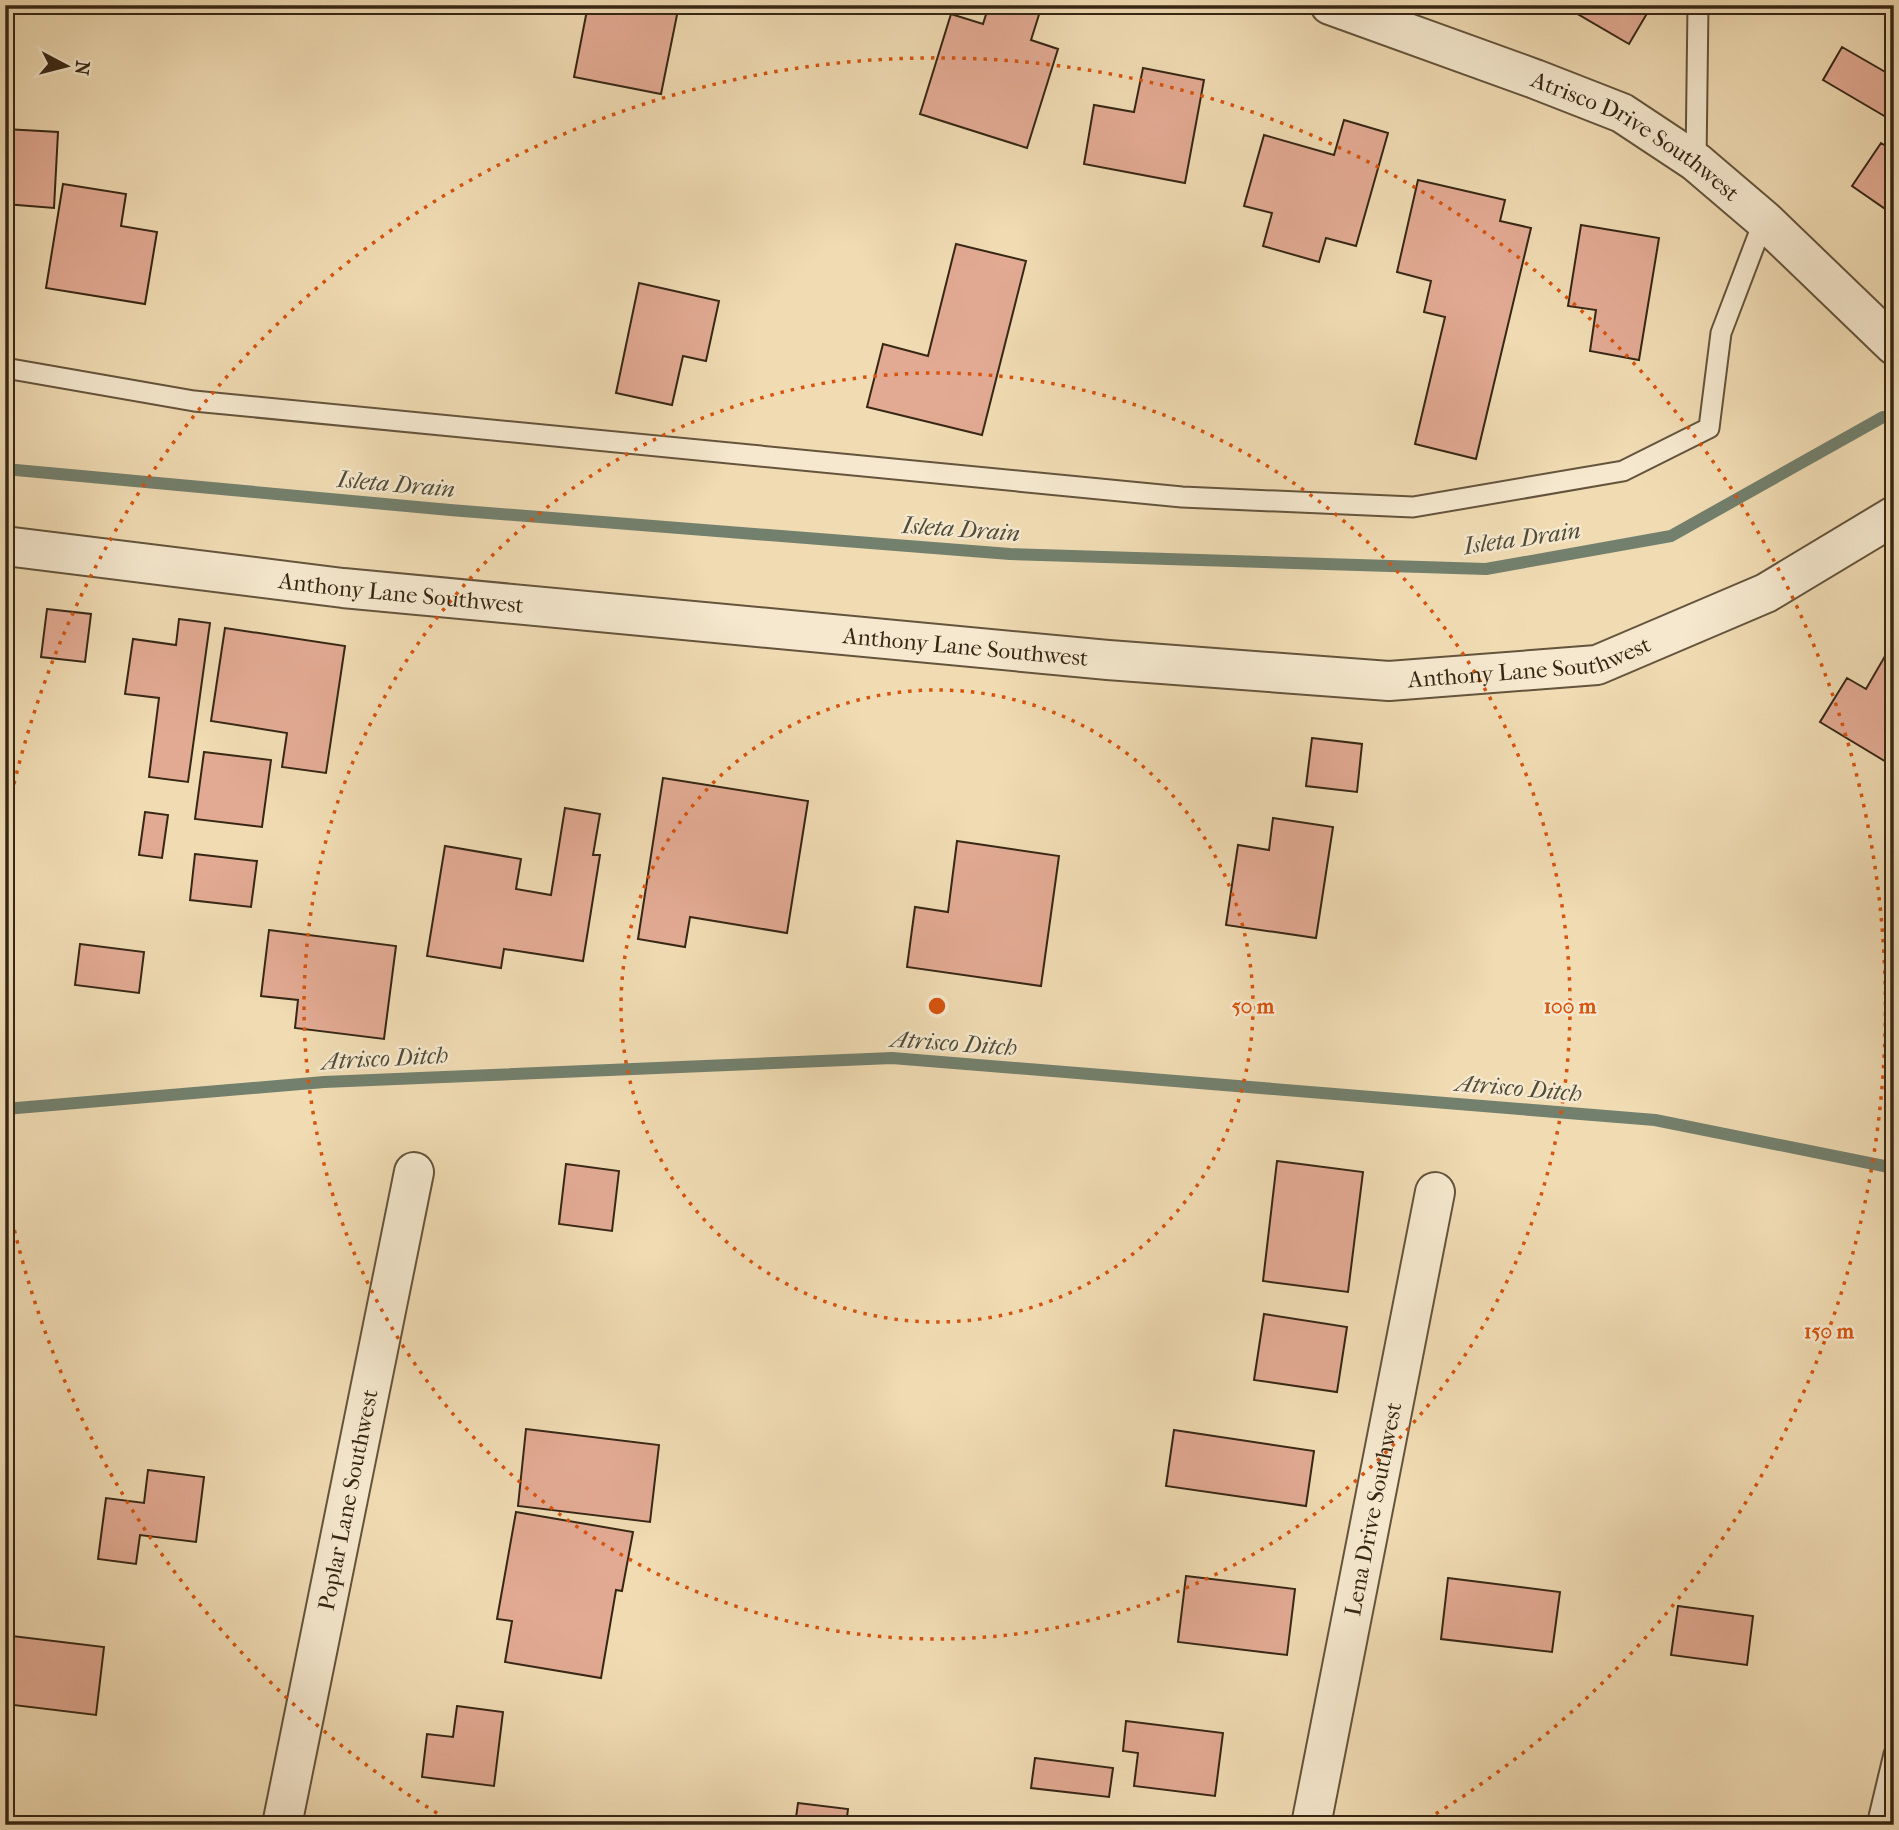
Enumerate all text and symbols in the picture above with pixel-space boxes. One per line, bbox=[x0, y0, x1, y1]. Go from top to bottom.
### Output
north arrow bbox=[32, 32, 102, 102]
text: N bbox=[70, 59, 94, 77]
street label: Atrisco Drive Southwest bbox=[1526, 66, 1745, 207]
water label: Isleta Drain bbox=[335, 465, 456, 503]
water label: Isleta Drain bbox=[900, 511, 1021, 547]
water label: Isleta Drain bbox=[1461, 516, 1582, 560]
street label: Anthony Lane Southwest bbox=[276, 567, 525, 619]
street label: Anthony Lane Southwest bbox=[841, 622, 1090, 672]
street label: Anthony Lane Southwest bbox=[1406, 631, 1655, 694]
centre of rings bbox=[925, 994, 949, 1018]
text: 50 m bbox=[1232, 994, 1275, 1018]
text: 100 m bbox=[1544, 994, 1597, 1018]
water label: Atrisco Ditch bbox=[887, 1024, 1018, 1061]
water label: Atrisco Ditch bbox=[318, 1041, 449, 1075]
water label: Atrisco Ditch bbox=[1452, 1068, 1583, 1107]
text: 150 m bbox=[1804, 1319, 1855, 1343]
street label: Poplar Lane Southwest bbox=[313, 1387, 384, 1613]
street label: Lena Drive Southwest bbox=[1339, 1400, 1408, 1618]

